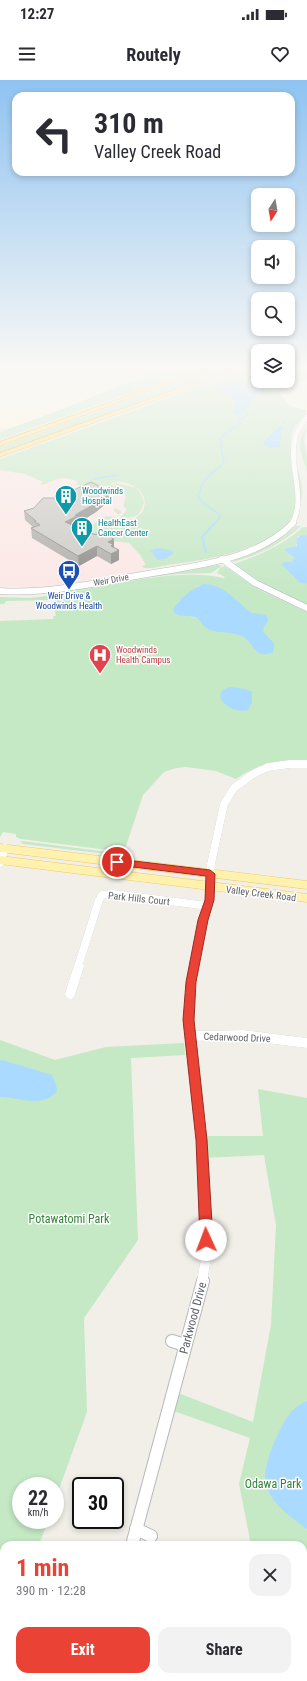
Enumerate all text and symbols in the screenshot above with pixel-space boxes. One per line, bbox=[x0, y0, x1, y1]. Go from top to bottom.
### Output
text: 12:27 bbox=[20, 5, 54, 23]
icon: menu bbox=[16, 43, 38, 65]
icon: heart bbox=[269, 43, 291, 65]
text: Routely bbox=[126, 44, 181, 65]
text: 310 m bbox=[94, 107, 164, 140]
icon: left bbox=[28, 108, 80, 160]
text: Valley Creek Road bbox=[94, 141, 221, 162]
north arrow bbox=[251, 188, 295, 232]
map controls bbox=[251, 188, 295, 388]
button: sound bbox=[251, 240, 295, 284]
button: search bbox=[251, 292, 295, 336]
button: layers bbox=[251, 344, 295, 388]
building icon: Woodwinds Hospital bbox=[53, 483, 79, 516]
place label: Woodwinds Hospital bbox=[82, 486, 123, 506]
building icon: HealthEast Cancer Center bbox=[69, 515, 95, 548]
place label: HealthEast Cancer Center bbox=[98, 518, 149, 538]
bus stop icon: Weir Drive & Woodwinds Health bbox=[56, 558, 82, 591]
street label: Weir Drive bbox=[93, 572, 129, 588]
place label: Weir Drive & Woodwinds Health bbox=[36, 591, 102, 611]
hospital icon: Woodwinds Health Campus bbox=[87, 642, 113, 675]
place label: Woodwinds Health Campus bbox=[116, 645, 170, 665]
pin bbox=[100, 845, 134, 879]
icon: arrive bbox=[106, 851, 128, 873]
street label: Valley Creek Road bbox=[225, 884, 297, 903]
street label: Park Hills Court bbox=[108, 890, 170, 907]
street label: Cedarwood Drive bbox=[203, 1031, 271, 1044]
park label: Potawatomi Park bbox=[29, 1212, 110, 1226]
position arrow bbox=[185, 1219, 227, 1261]
street label: Parkwood Drive bbox=[177, 1280, 209, 1356]
speed limit sign: 30 bbox=[72, 1477, 124, 1529]
park label: Odawa Park bbox=[245, 1477, 302, 1491]
text: 22 bbox=[28, 1486, 48, 1510]
text: km/h bbox=[28, 1507, 48, 1518]
text: 1 min bbox=[16, 1554, 69, 1582]
button: close bbox=[249, 1554, 291, 1596]
text: 390 m · 12:28 bbox=[16, 1583, 86, 1598]
button: Exit bbox=[16, 1627, 150, 1673]
button: Share bbox=[158, 1627, 291, 1673]

